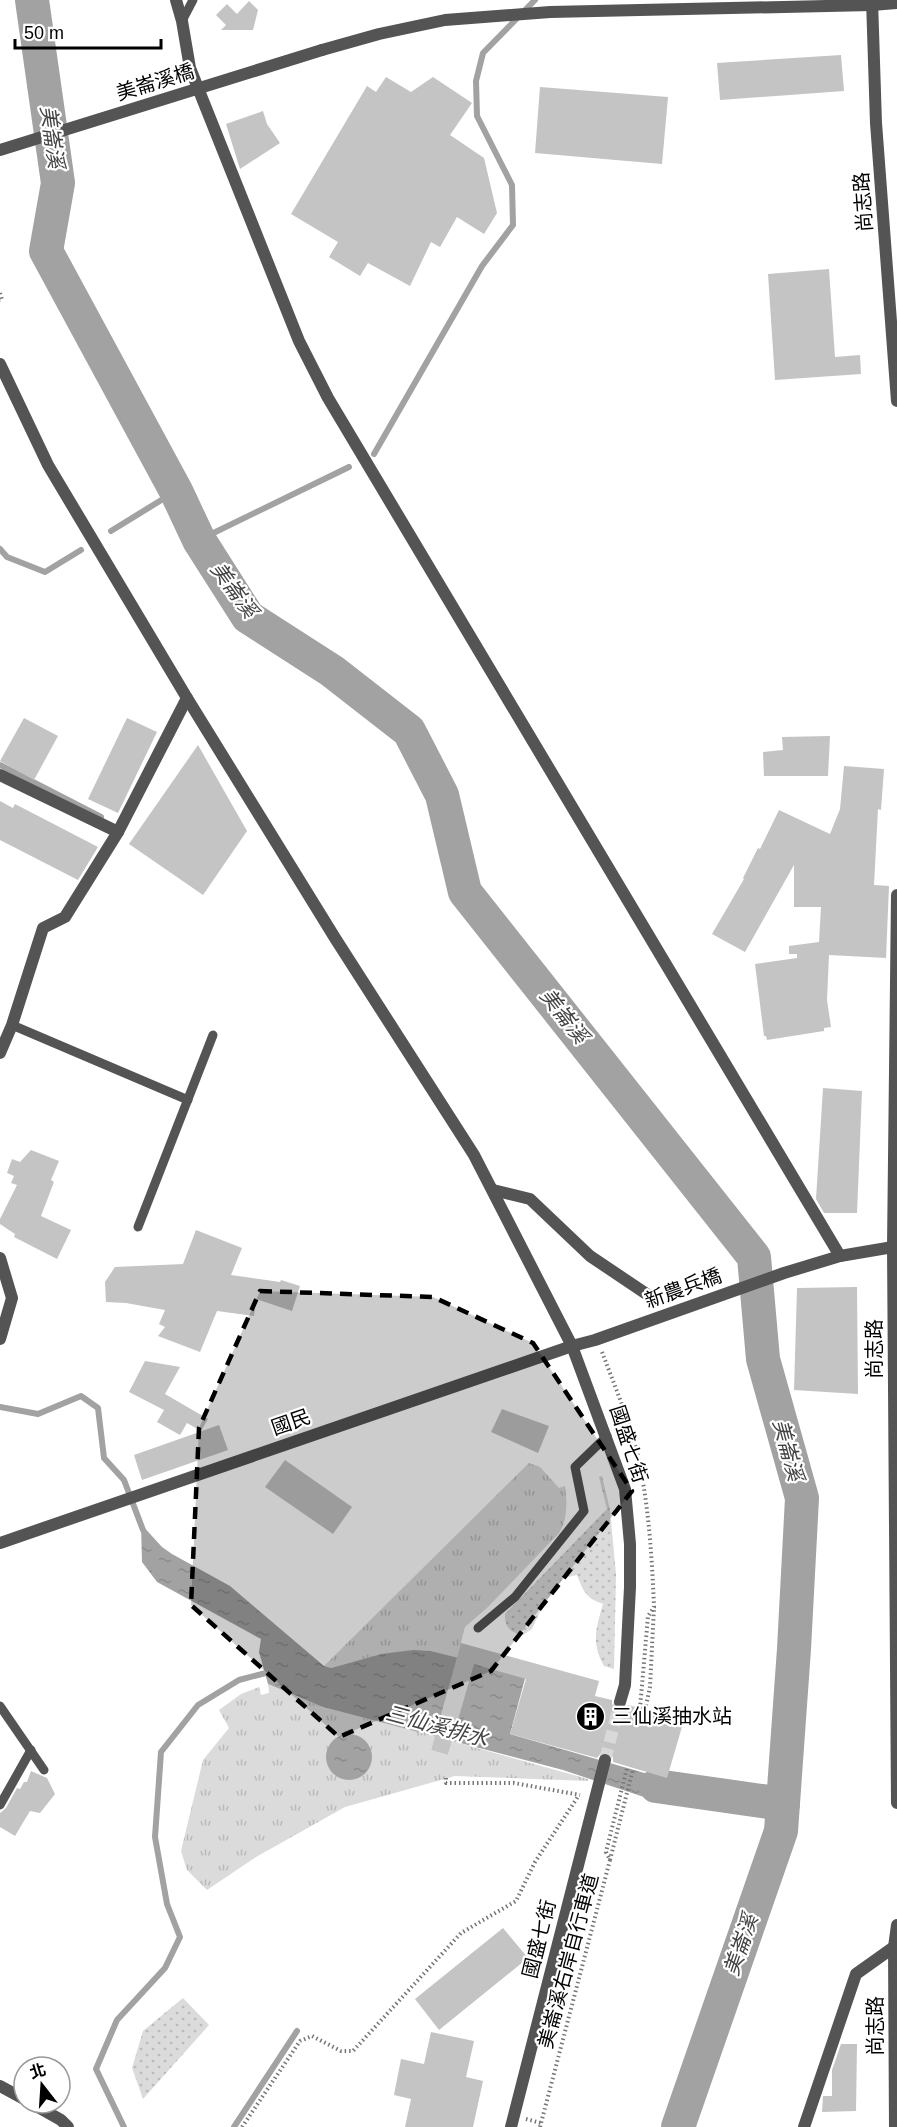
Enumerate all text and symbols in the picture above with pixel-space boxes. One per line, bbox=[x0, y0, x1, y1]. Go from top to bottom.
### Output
scale bar bbox=[15, 12, 160, 50]
text: 50 m bbox=[24, 23, 64, 43]
street label: 美崙溪橋 bbox=[114, 60, 196, 104]
water label: 美崙溪 bbox=[37, 104, 69, 173]
street label: 尚志路 bbox=[850, 171, 876, 233]
water label: 美崙溪 bbox=[207, 557, 264, 624]
water label: 美崙溪 bbox=[536, 984, 595, 1050]
street label: 新農兵橋 bbox=[642, 1264, 724, 1312]
street label: 尚志路 bbox=[863, 1319, 885, 1379]
street label: 國盛七街 bbox=[606, 1403, 652, 1485]
street label: 國民 bbox=[269, 1405, 313, 1439]
water label: 美崙溪 bbox=[769, 1416, 809, 1486]
building icon: 三仙溪抽水站 bbox=[575, 1700, 607, 1732]
water label: 三仙溪排水 bbox=[383, 1701, 492, 1750]
place label: 三仙溪抽水站 bbox=[612, 1705, 732, 1727]
street label: 美崙溪右岸自行車道 bbox=[534, 1871, 602, 2051]
street label: 國盛七街 bbox=[519, 1898, 559, 1980]
water label: 美崙溪 bbox=[719, 1908, 763, 1978]
street label: 尚志路 bbox=[864, 1996, 886, 2056]
north arrow bbox=[12, 2055, 72, 2115]
text: 北 bbox=[28, 2061, 48, 2082]

